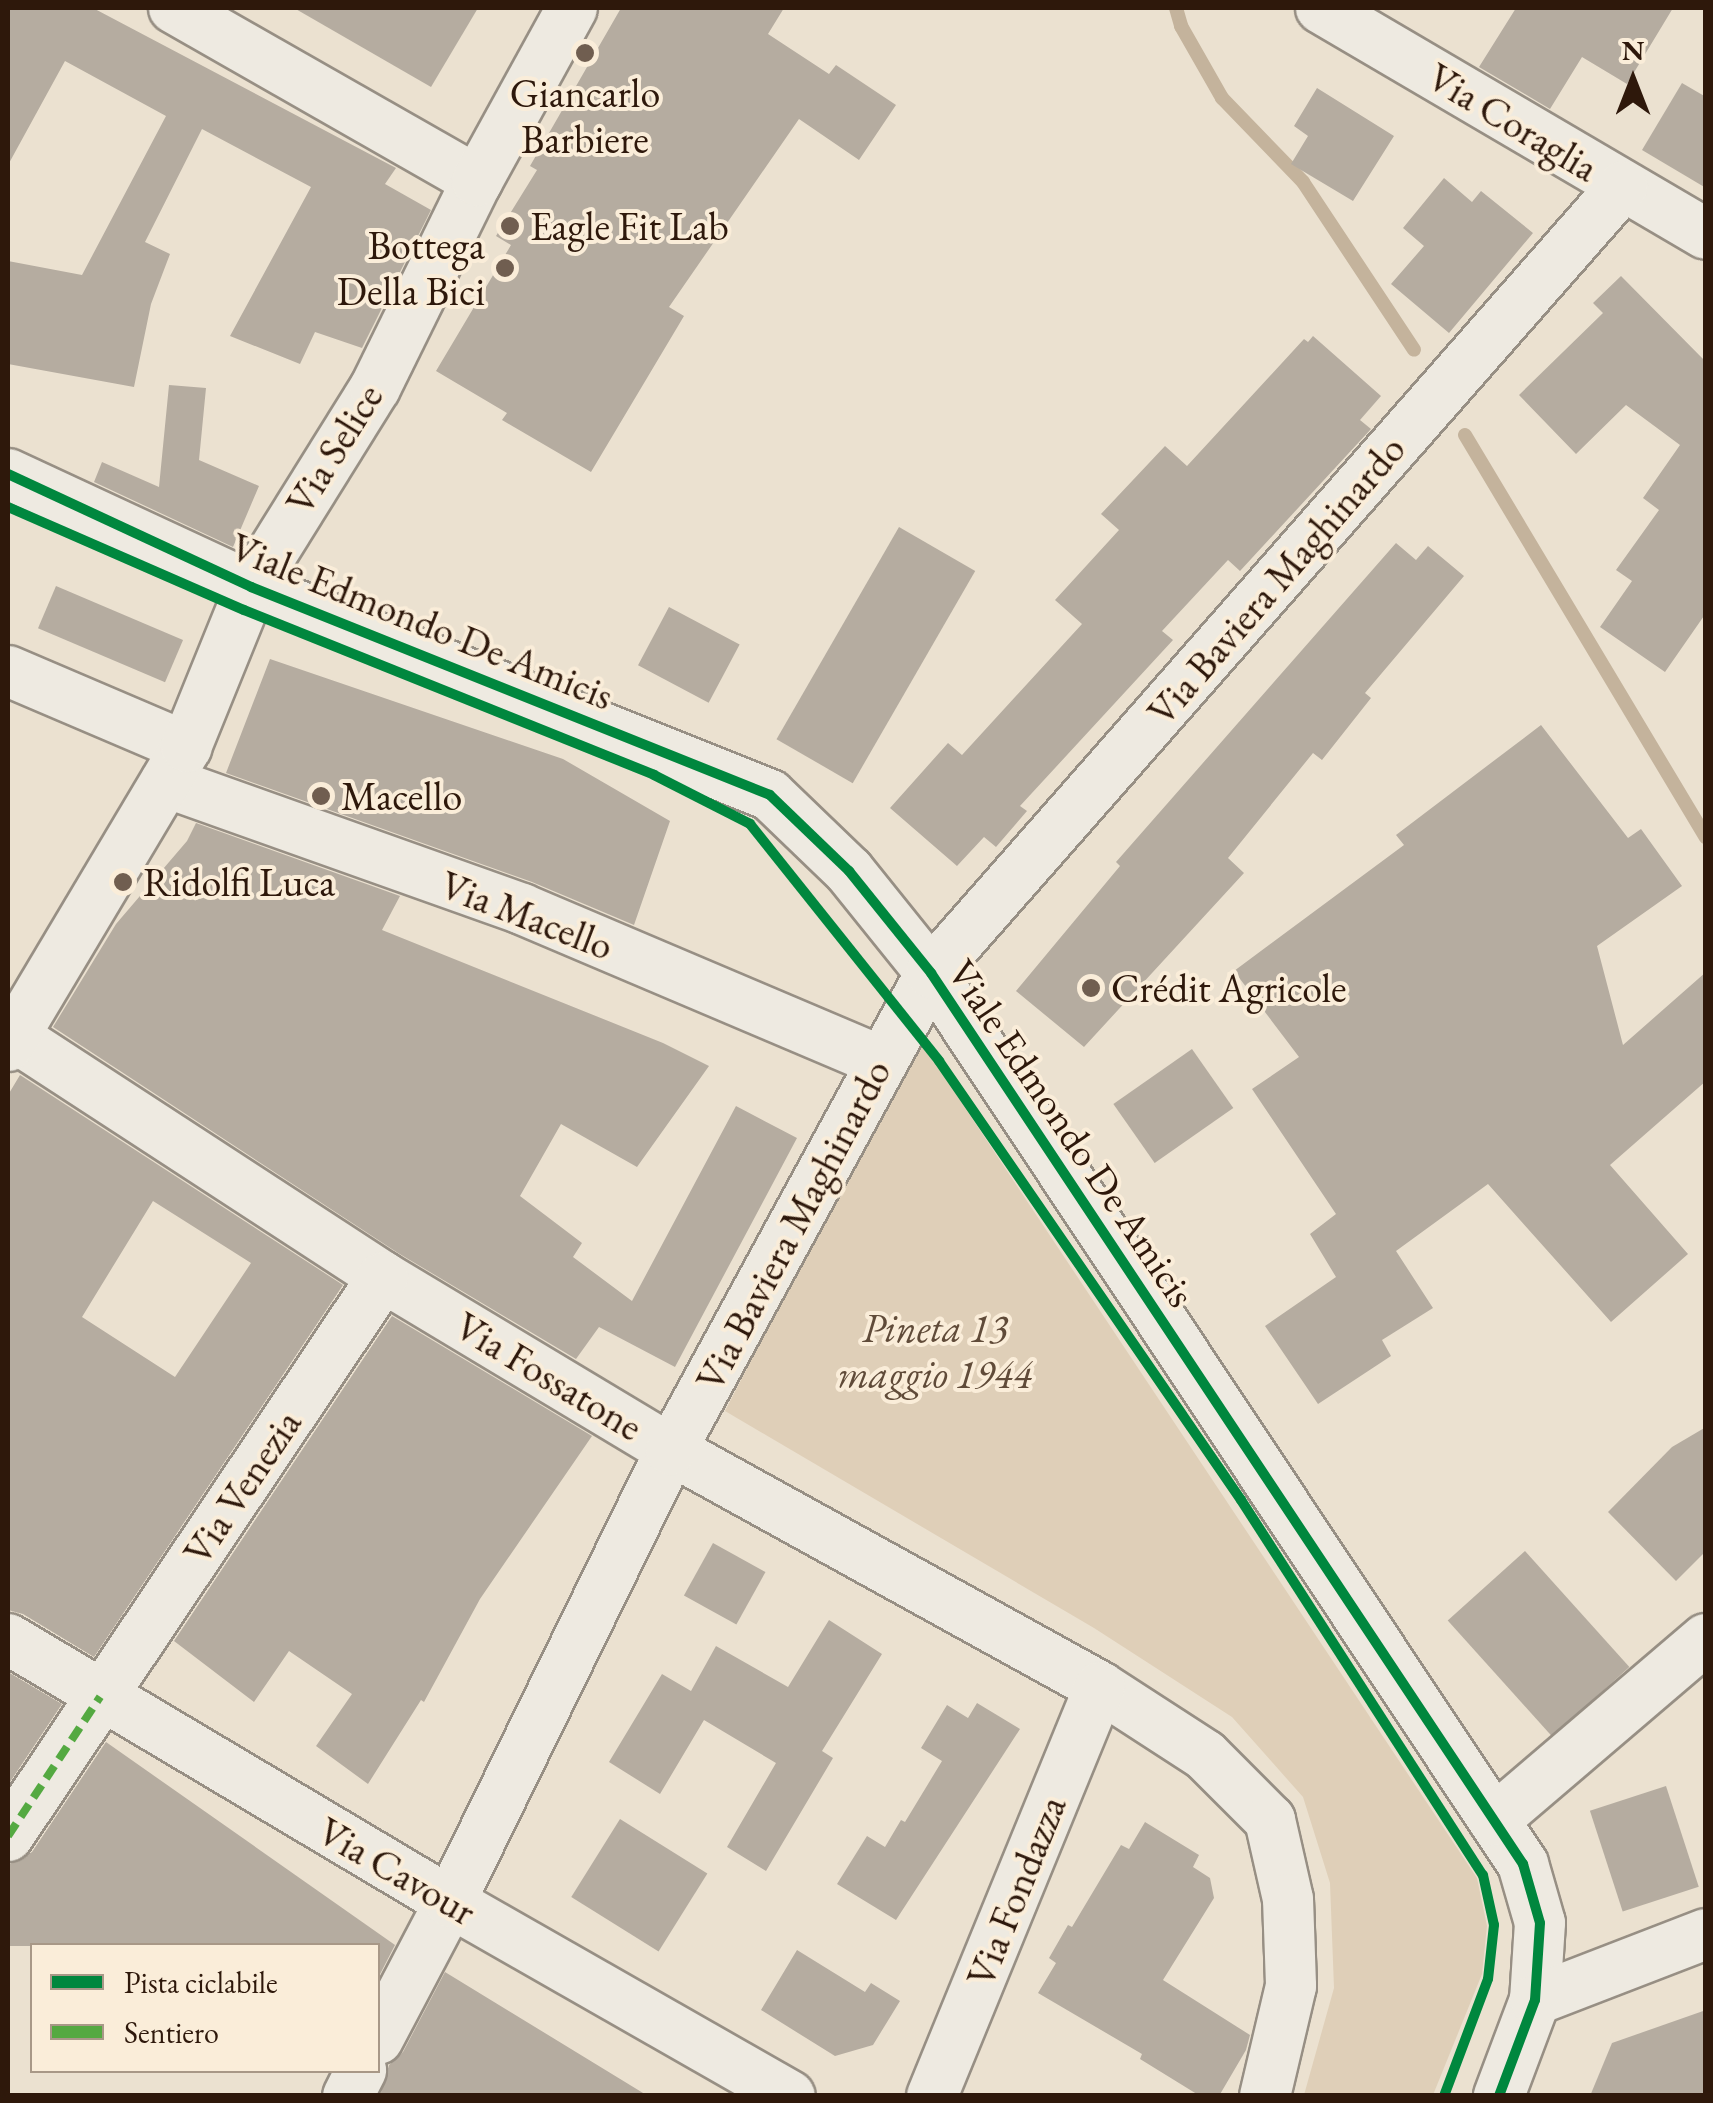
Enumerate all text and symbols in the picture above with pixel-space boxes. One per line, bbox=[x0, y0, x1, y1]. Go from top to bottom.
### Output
north arrow bbox=[1583, 30, 1683, 130]
text: N bbox=[1622, 32, 1644, 68]
marker: Giancarlo Barbiere bbox=[574, 42, 596, 64]
street label: Via Coraglia bbox=[1419, 52, 1607, 192]
place label: Giancarlo Barbiere bbox=[510, 69, 660, 163]
place label: Eagle Fit Lab bbox=[530, 202, 729, 250]
marker: Eagle Fit Lab bbox=[499, 215, 521, 237]
place label: Bottega Della Bici bbox=[337, 221, 485, 315]
marker: Bottega Della Bici bbox=[494, 257, 516, 279]
street label: Via Selice bbox=[275, 375, 393, 523]
street label: Via Baviera Maghinardo bbox=[1137, 425, 1415, 735]
street label: Viale Edmondo De Amicis bbox=[224, 522, 620, 720]
place label: Macello bbox=[341, 772, 462, 820]
marker: Macello bbox=[310, 785, 332, 807]
place label: Ridolfi Luca bbox=[143, 858, 335, 906]
street label: Via Macello bbox=[434, 860, 620, 970]
marker: Ridolfi Luca bbox=[112, 871, 134, 893]
street label: Viale Edmondo De Amicis bbox=[938, 950, 1206, 1316]
place label: Crédit Agricole bbox=[1111, 964, 1347, 1012]
marker: Crédit Agricole bbox=[1080, 977, 1102, 999]
street label: Via Baviera Maghinardo bbox=[685, 1051, 901, 1399]
street label: Via Fossatone bbox=[447, 1301, 651, 1451]
park label: Pineta 13 maggio 1944 bbox=[837, 1304, 1033, 1398]
street label: Via Venezia bbox=[173, 1401, 311, 1573]
street label: Via Fondazza bbox=[956, 1789, 1076, 1993]
street label: Via Cavour bbox=[310, 1807, 484, 1935]
legend bbox=[30, 1943, 380, 2073]
text: Pista ciclabile bbox=[124, 1963, 278, 2002]
text: Sentiero bbox=[124, 2013, 219, 2052]

